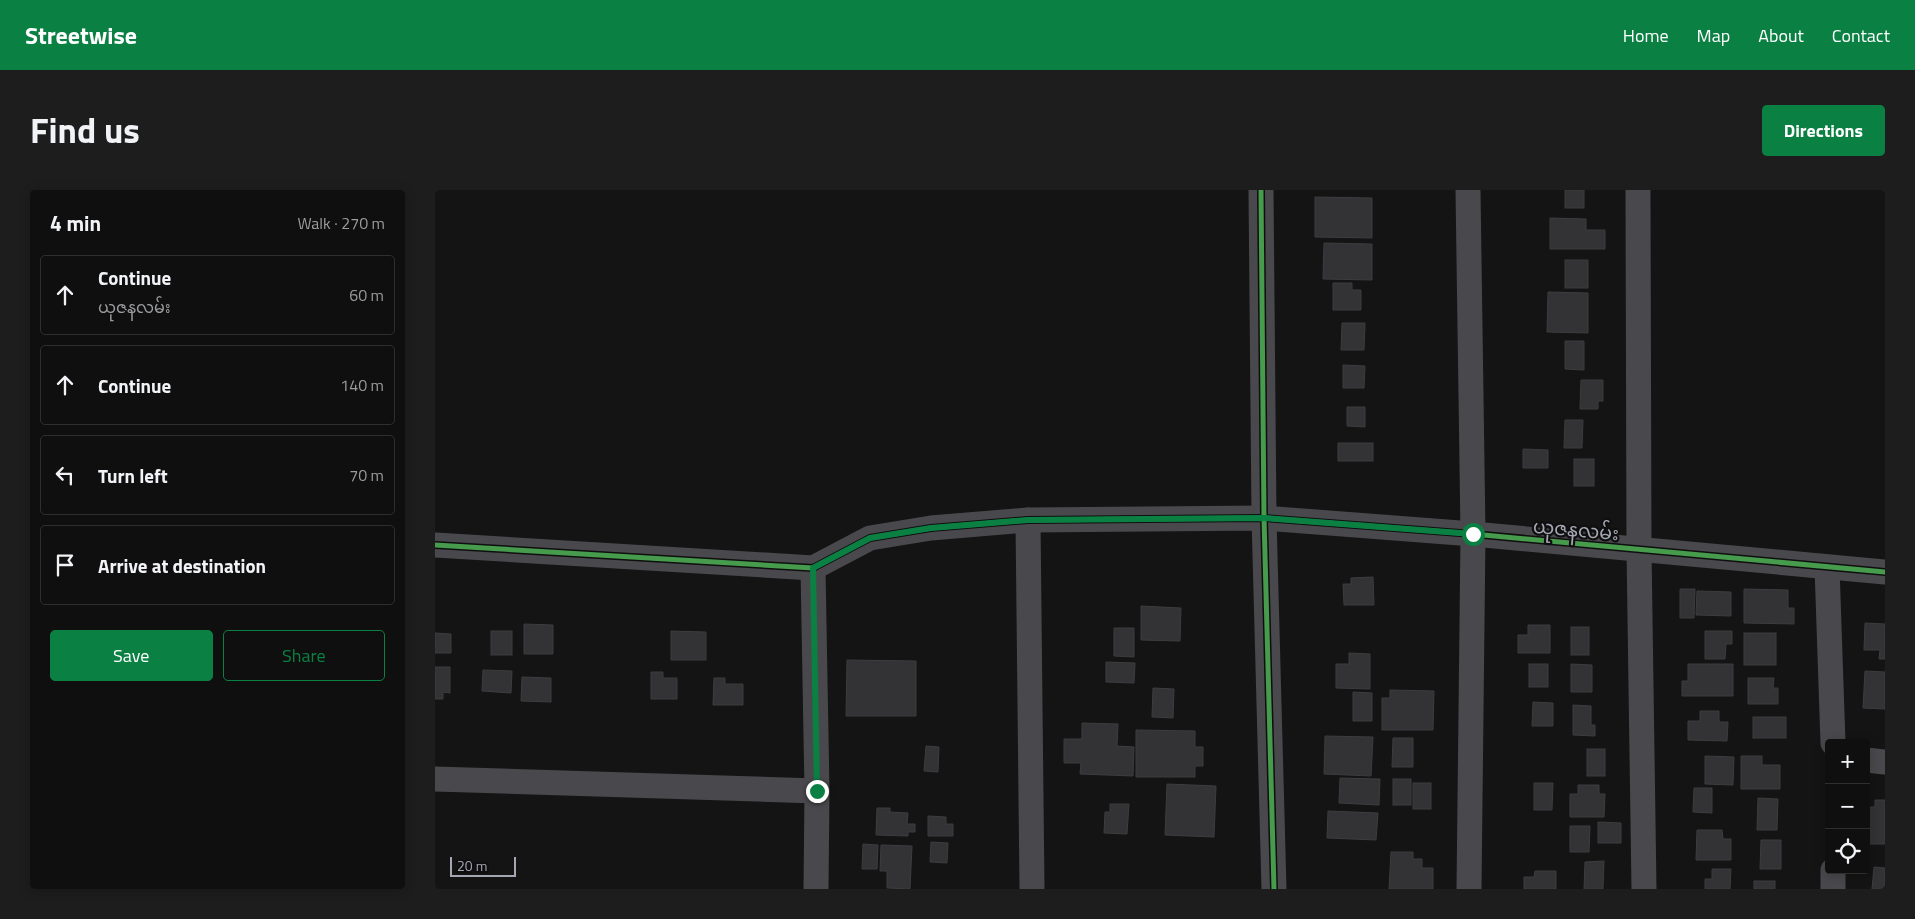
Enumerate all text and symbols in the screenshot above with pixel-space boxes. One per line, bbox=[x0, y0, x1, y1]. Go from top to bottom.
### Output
text: Streetwise bbox=[25, 17, 137, 53]
text: Home bbox=[1623, 22, 1669, 49]
text: Map bbox=[1697, 22, 1730, 49]
text: About bbox=[1758, 22, 1804, 49]
text: Contact bbox=[1832, 22, 1890, 49]
text: Find us bbox=[30, 103, 140, 157]
button: Directions bbox=[1762, 105, 1885, 156]
text: 4 min bbox=[50, 207, 101, 239]
text: Walk · 270 m bbox=[297, 211, 385, 235]
text: Continue bbox=[98, 263, 171, 292]
icon: ahead bbox=[51, 281, 79, 309]
text: 60 m bbox=[349, 283, 384, 307]
text: ယုဇနလမ်း bbox=[98, 295, 170, 319]
icon: ahead bbox=[51, 371, 79, 399]
text: Continue bbox=[98, 371, 171, 400]
text: 140 m bbox=[340, 373, 384, 397]
icon: left bbox=[51, 461, 79, 489]
text: Turn left bbox=[98, 461, 168, 490]
text: 70 m bbox=[349, 463, 384, 487]
street label: ယုဇနလမ်း bbox=[1532, 511, 1620, 550]
route start bbox=[1462, 523, 1485, 546]
icon: arrive bbox=[51, 551, 79, 579]
text: Arrive at destination bbox=[98, 551, 266, 580]
button: Save bbox=[50, 630, 213, 681]
button: Share bbox=[223, 630, 385, 681]
map controls bbox=[1825, 739, 1870, 874]
button: + bbox=[1825, 739, 1870, 784]
route end bbox=[806, 780, 829, 803]
button: − bbox=[1825, 784, 1870, 829]
button: locate bbox=[1825, 829, 1870, 874]
scale bar bbox=[450, 854, 516, 877]
text: 20 m bbox=[457, 855, 487, 876]

